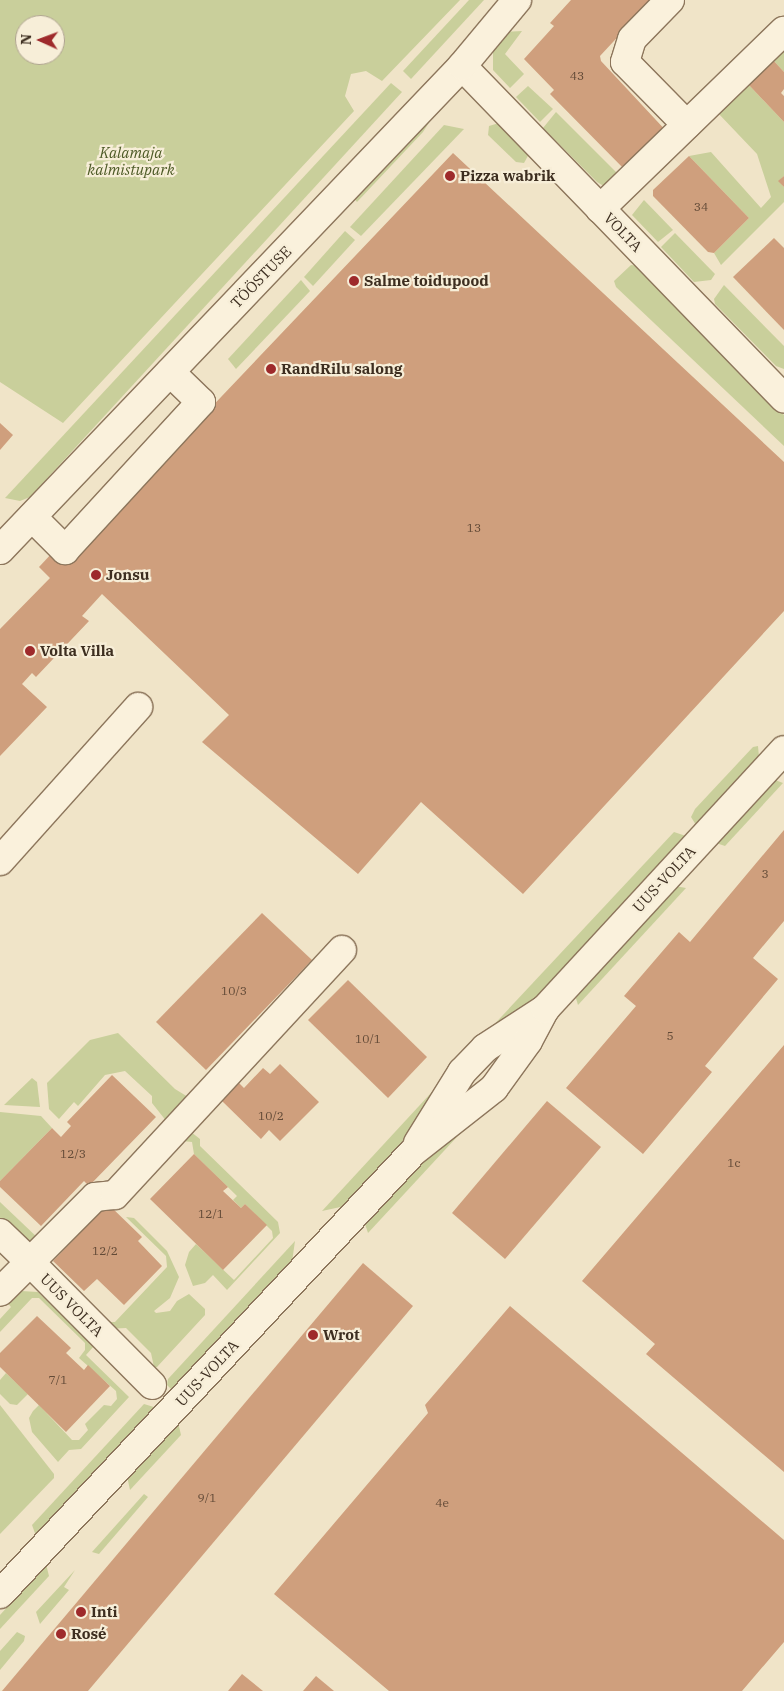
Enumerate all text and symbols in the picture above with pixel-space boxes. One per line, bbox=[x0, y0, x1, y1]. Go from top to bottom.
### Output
north arrow bbox=[15, 15, 65, 65]
text: N bbox=[17, 34, 35, 45]
house number: 43 bbox=[570, 69, 584, 83]
park label: Kalamaja kalmistupark bbox=[87, 143, 175, 178]
place label: Pizza wabrik bbox=[460, 167, 555, 185]
marker: Pizza wabrik bbox=[444, 170, 456, 182]
house number: 34 bbox=[694, 200, 708, 214]
street label: VOLTA bbox=[600, 209, 646, 255]
street label: TÖÖSTUSE bbox=[227, 242, 295, 312]
place label: Salme toidupood bbox=[364, 272, 489, 290]
marker: Salme toidupood bbox=[348, 275, 360, 287]
place label: RandRilu salong bbox=[281, 360, 403, 378]
marker: RandRilu salong bbox=[265, 363, 277, 375]
house number: 13 bbox=[467, 521, 481, 535]
place label: Jonsu bbox=[106, 566, 150, 584]
marker: Jonsu bbox=[90, 569, 102, 581]
place label: Volta Villa bbox=[40, 642, 114, 660]
marker: Volta Villa bbox=[24, 645, 36, 657]
street label: UUS-VOLTA bbox=[629, 842, 699, 916]
house number: 3 bbox=[761, 867, 769, 881]
house number: 10/3 bbox=[221, 984, 247, 998]
house number: 5 bbox=[666, 1029, 674, 1043]
house number: 10/1 bbox=[355, 1032, 381, 1046]
house number: 10/2 bbox=[258, 1109, 284, 1123]
house number: 12/3 bbox=[60, 1147, 86, 1161]
house number: 1c bbox=[727, 1156, 741, 1170]
house number: 12/1 bbox=[198, 1207, 224, 1221]
house number: 12/2 bbox=[92, 1244, 118, 1258]
street label: UUS VOLTA bbox=[37, 1270, 107, 1340]
place label: Wrot bbox=[323, 1326, 360, 1344]
marker: Wrot bbox=[307, 1329, 319, 1341]
street label: UUS-VOLTA bbox=[172, 1336, 242, 1410]
house number: 7/1 bbox=[49, 1373, 67, 1387]
house number: 9/1 bbox=[198, 1491, 216, 1505]
house number: 4e bbox=[435, 1496, 449, 1510]
place label: Inti bbox=[91, 1603, 117, 1621]
marker: Inti bbox=[75, 1606, 87, 1618]
place label: Rosé bbox=[71, 1625, 106, 1643]
marker: Rosé bbox=[55, 1628, 67, 1640]

